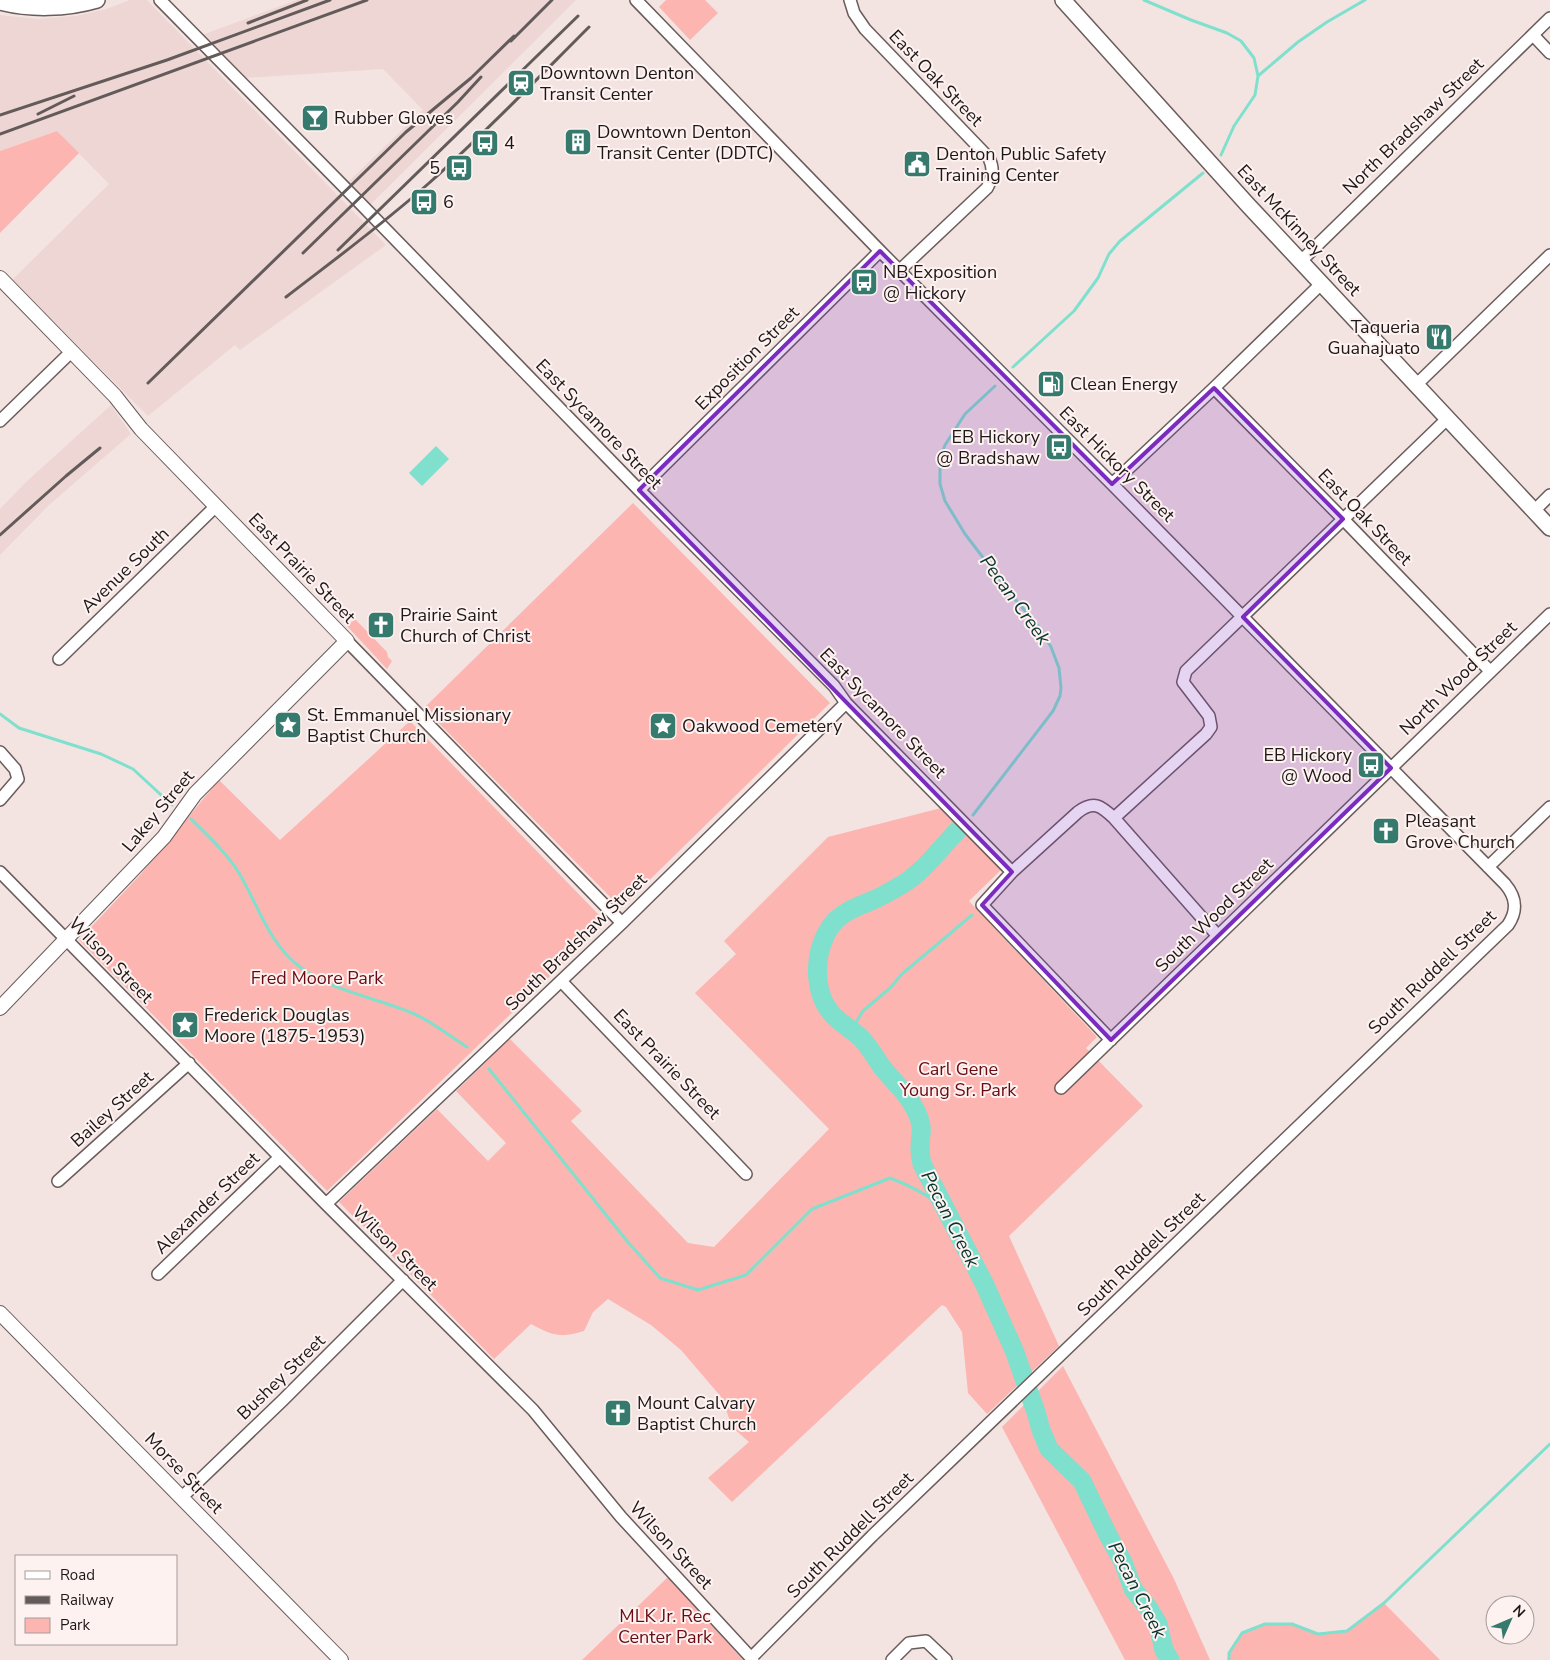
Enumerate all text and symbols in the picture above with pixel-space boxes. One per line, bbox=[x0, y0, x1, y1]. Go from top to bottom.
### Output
street label: East Oak Street bbox=[884, 25, 989, 132]
street label: North Bradshaw Street bbox=[1337, 52, 1489, 200]
place label: Downtown Denton Transit Center bbox=[540, 61, 694, 106]
station icon: Downtown Denton Transit Center bbox=[506, 68, 536, 98]
bar icon: Rubber Gloves bbox=[300, 103, 330, 133]
place label: Rubber Gloves bbox=[334, 106, 453, 130]
place label: Downtown Denton Transit Center (DDTC) bbox=[597, 120, 774, 165]
building icon: Downtown Denton Transit Center (DDTC) bbox=[563, 127, 593, 157]
bus stop icon: 4 bbox=[470, 128, 500, 158]
place label: 4 bbox=[504, 131, 515, 155]
place label: Denton Public Safety Training Center bbox=[936, 142, 1107, 187]
public building icon: Denton Public Safety Training Center bbox=[902, 149, 932, 179]
bus stop icon: 5 bbox=[444, 153, 474, 183]
place label: 5 bbox=[429, 156, 440, 180]
street label: East McKinney Street bbox=[1232, 159, 1367, 301]
bus stop icon: 6 bbox=[409, 187, 439, 217]
place label: 6 bbox=[443, 190, 454, 214]
place label: NB Exposition @ Hickory bbox=[883, 260, 997, 305]
bus stop icon: NB Exposition @ Hickory bbox=[849, 267, 879, 297]
street label: Exposition Street bbox=[690, 300, 805, 415]
place label: Taqueria Guanajuato bbox=[1327, 315, 1420, 360]
restaurant icon: Taqueria Guanajuato bbox=[1424, 322, 1454, 352]
street label: East Sycamore Street bbox=[531, 354, 668, 495]
fuel station icon: Clean Energy bbox=[1036, 369, 1066, 399]
place label: Clean Energy bbox=[1070, 372, 1178, 396]
street label: East Hickory Street bbox=[1054, 401, 1181, 528]
place label: EB Hickory @ Bradshaw bbox=[936, 425, 1041, 470]
bus stop icon: EB Hickory @ Bradshaw bbox=[1044, 432, 1074, 462]
street label: East Oak Street bbox=[1313, 464, 1418, 571]
street label: East Prairie Street bbox=[243, 508, 361, 629]
street label: Avenue South bbox=[76, 522, 174, 618]
water label: Pecan Creek bbox=[974, 550, 1057, 651]
place label: Prairie Saint Church of Christ bbox=[400, 603, 531, 648]
church icon: Prairie Saint Church of Christ bbox=[366, 610, 396, 640]
street label: North Wood Street bbox=[1394, 615, 1522, 740]
street label: East Sycamore Street bbox=[815, 643, 952, 784]
place label: St. Emmanuel Missionary Baptist Church bbox=[307, 703, 512, 748]
place icon: St. Emmanuel Missionary Baptist Church bbox=[273, 710, 303, 740]
place icon: Oakwood Cemetery bbox=[648, 711, 678, 741]
place label: Oakwood Cemetery bbox=[682, 714, 843, 738]
place label: EB Hickory @ Wood bbox=[1263, 743, 1353, 788]
bus stop icon: EB Hickory @ Wood bbox=[1356, 750, 1386, 780]
street label: Lakey Street bbox=[116, 764, 200, 857]
place label: Pleasant Grove Church bbox=[1405, 809, 1515, 854]
church icon: Pleasant Grove Church bbox=[1371, 816, 1401, 846]
street label: South Wood Street bbox=[1150, 852, 1279, 978]
street label: South Bradshaw Street bbox=[500, 868, 652, 1016]
street label: South Ruddell Street bbox=[1363, 904, 1502, 1039]
street label: Wilson Street bbox=[64, 911, 159, 1009]
park label: Fred Moore Park bbox=[251, 966, 384, 990]
place label: Frederick Douglas Moore (1875-1953) bbox=[204, 1003, 365, 1048]
street label: East Prairie Street bbox=[608, 1004, 726, 1125]
place icon: Frederick Douglas Moore (1875-1953) bbox=[170, 1010, 200, 1040]
park label: Carl Gene Young Sr. Park bbox=[899, 1057, 1017, 1102]
street label: Bailey Street bbox=[65, 1065, 159, 1153]
street label: Alexander Street bbox=[149, 1146, 265, 1259]
water label: Pecan Creek bbox=[915, 1166, 986, 1272]
street label: South Ruddell Street bbox=[1072, 1186, 1211, 1321]
street label: Wilson Street bbox=[347, 1200, 444, 1297]
street label: Bushey Street bbox=[232, 1328, 331, 1425]
place label: Mount Calvary Baptist Church bbox=[637, 1391, 756, 1436]
church icon: Mount Calvary Baptist Church bbox=[603, 1398, 633, 1428]
street label: Morse Street bbox=[139, 1427, 229, 1519]
street label: South Ruddell Street bbox=[782, 1466, 919, 1603]
street label: Wilson Street bbox=[624, 1496, 718, 1595]
water label: Pecan Creek bbox=[1102, 1537, 1173, 1643]
legend bbox=[15, 1555, 178, 1645]
text: Road bbox=[60, 1565, 95, 1585]
text: Railway bbox=[60, 1590, 114, 1610]
north arrow bbox=[1485, 1595, 1535, 1645]
text: N bbox=[1508, 1601, 1529, 1622]
park label: MLK Jr. Rec Center Park bbox=[618, 1604, 713, 1649]
text: Park bbox=[60, 1615, 90, 1635]

